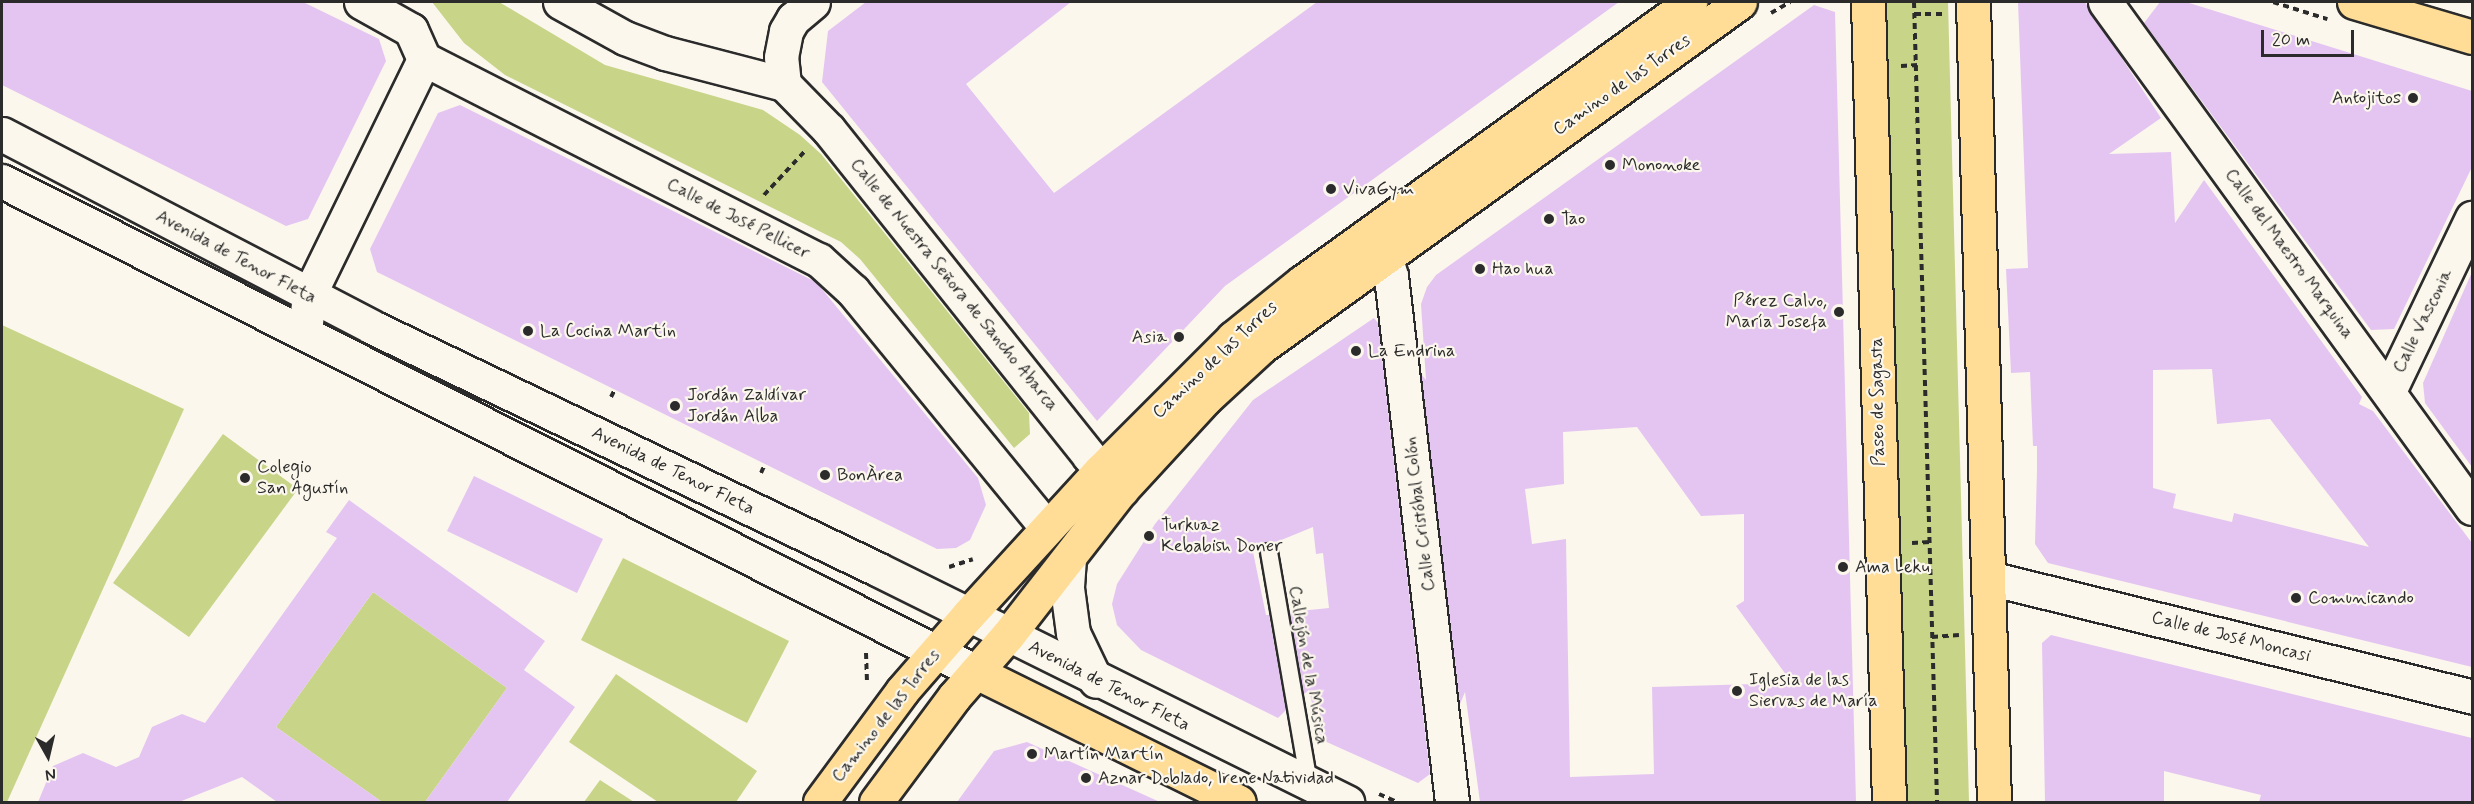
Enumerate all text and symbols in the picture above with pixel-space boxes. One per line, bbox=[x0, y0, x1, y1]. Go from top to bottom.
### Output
scale bar bbox=[2264, 18, 2357, 56]
text: 20 m bbox=[2272, 28, 2310, 52]
street label: Camino de las Torres bbox=[1548, 29, 1696, 141]
place label: Antojitos bbox=[2332, 87, 2401, 109]
marker: Antojitos bbox=[2406, 91, 2420, 105]
street label: Calle de Nuestra Señora de Sancho Abarca bbox=[845, 154, 1063, 416]
place label: Mononoke bbox=[1622, 154, 1700, 176]
marker: Mononoke bbox=[1603, 158, 1617, 172]
street label: Calle del Maestro Marquina bbox=[2220, 164, 2358, 344]
street label: Calle de José Pellicer bbox=[662, 173, 814, 265]
place label: VivaGym bbox=[1343, 178, 1414, 200]
marker: VivaGym bbox=[1324, 182, 1338, 196]
street label: Avenida de Tenor Fleta bbox=[155, 207, 317, 307]
place label: Tao bbox=[1561, 208, 1585, 230]
marker: Tao bbox=[1542, 212, 1556, 226]
place label: Hao hua bbox=[1492, 258, 1550, 280]
marker: Hao hua bbox=[1473, 262, 1487, 276]
street label: Calle Vasconia bbox=[2389, 267, 2457, 375]
place label: Pérez Calvo, María Josefa bbox=[1724, 291, 1827, 334]
street label: Camino de las Torres bbox=[1147, 296, 1283, 424]
marker: Pérez Calvo, María Josefa bbox=[1832, 305, 1846, 319]
place label: La Cocina Martín bbox=[540, 320, 682, 342]
marker: La Cocina Martín bbox=[521, 324, 535, 338]
place label: Asia bbox=[1132, 326, 1167, 348]
marker: Asia bbox=[1172, 330, 1186, 344]
street label: Paseo de Sagasta bbox=[1866, 338, 1890, 466]
place label: La Endrina bbox=[1368, 340, 1454, 362]
marker: La Endrina bbox=[1349, 344, 1363, 358]
place label: Jordán Zaldívar Jordán Alba bbox=[687, 385, 810, 428]
marker: Jordán Zaldívar Jordán Alba bbox=[668, 399, 682, 413]
street label: Avenida de Tenor Fleta bbox=[591, 423, 755, 519]
street label: Calle Cristóbal Colón bbox=[1400, 435, 1440, 593]
place label: Colegio San Agustín bbox=[257, 457, 344, 500]
place label: BonÀrea bbox=[837, 464, 903, 486]
marker: BonÀrea bbox=[818, 468, 832, 482]
marker: Colegio San Agustín bbox=[238, 471, 252, 485]
place label: Turkuaz Kebabish Doner bbox=[1161, 515, 1282, 558]
marker: Turkuaz Kebabish Doner bbox=[1142, 529, 1156, 543]
place label: Ama Leku bbox=[1855, 556, 1931, 578]
marker: Ama Leku bbox=[1836, 560, 1850, 574]
street label: Callejón de la Música bbox=[1283, 584, 1333, 746]
place label: Comunicando bbox=[2308, 587, 2414, 609]
marker: Comunicando bbox=[2289, 591, 2303, 605]
street label: Calle de José Moncasi bbox=[2148, 606, 2314, 668]
street label: Avenida de Tenor Fleta bbox=[1027, 637, 1191, 735]
street label: Camino de las Torres bbox=[827, 644, 945, 788]
place label: Iglesia de las Siervas de María bbox=[1749, 670, 1878, 712]
marker: Iglesia de las Siervas de María bbox=[1730, 684, 1744, 698]
north arrow bbox=[18, 726, 78, 786]
place label: Martín Martín bbox=[1044, 743, 1159, 765]
marker: Martín Martín bbox=[1025, 747, 1039, 761]
text: N bbox=[44, 763, 57, 785]
place label: Aznar Doblado, Irene Natividad bbox=[1098, 767, 1337, 789]
marker: Aznar Doblado, Irene Natividad bbox=[1079, 771, 1093, 785]

